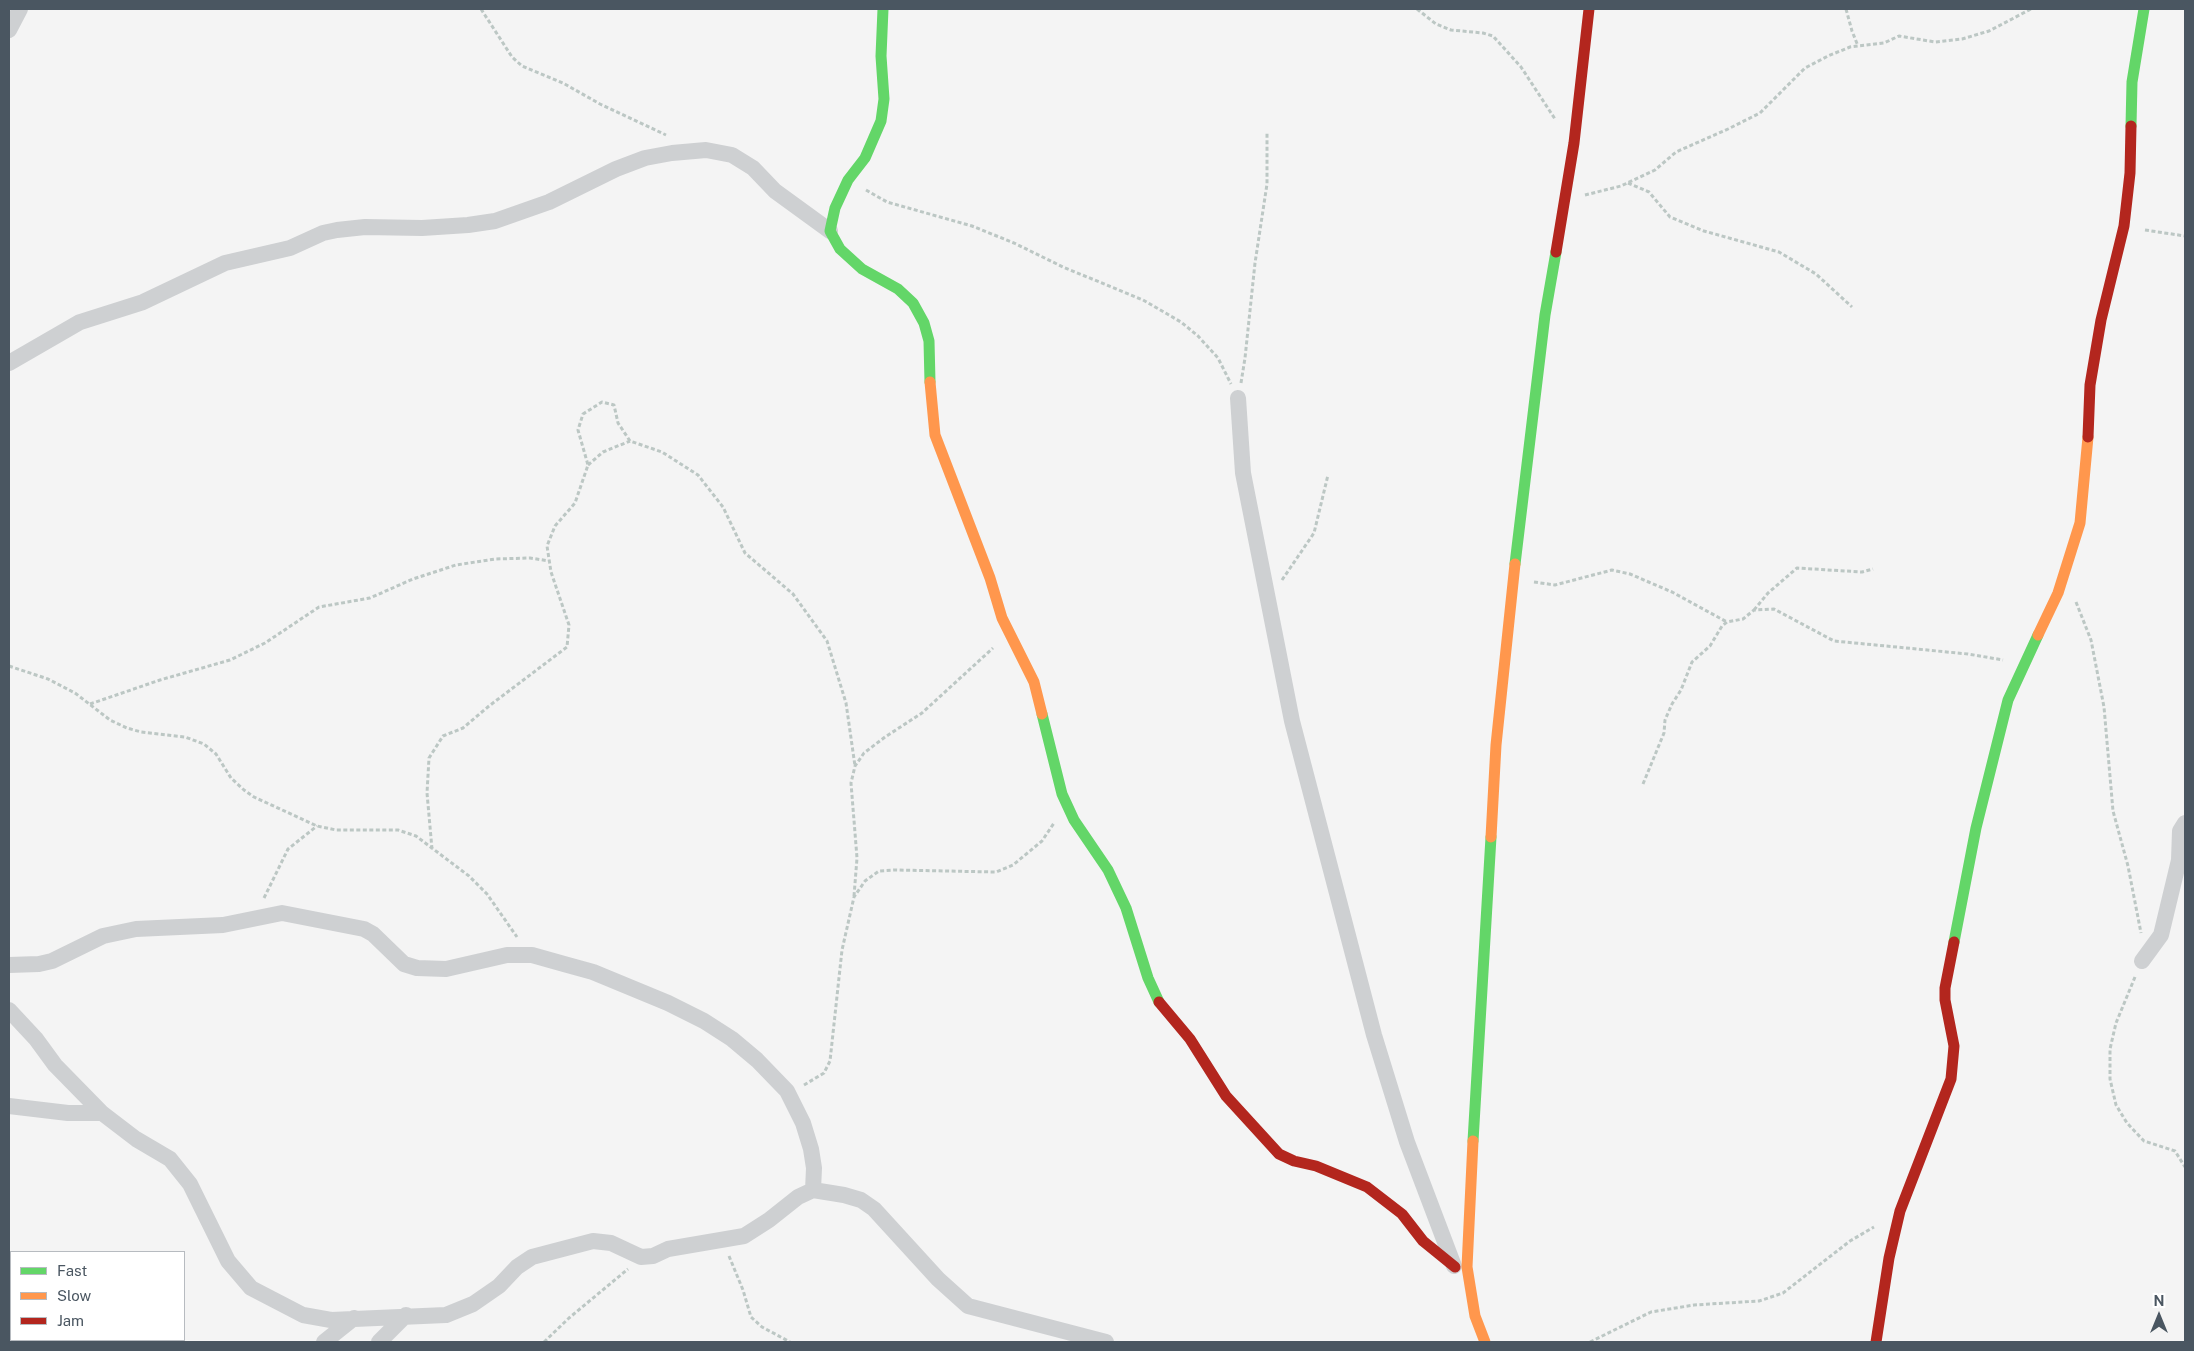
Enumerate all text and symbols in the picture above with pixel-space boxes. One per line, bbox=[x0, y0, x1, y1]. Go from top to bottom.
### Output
legend bbox=[10, 1251, 185, 1341]
text: Fast bbox=[57, 1262, 87, 1279]
text: Slow bbox=[57, 1287, 91, 1304]
north arrow bbox=[2134, 1291, 2184, 1341]
text: N bbox=[2154, 1293, 2164, 1309]
text: Jam bbox=[57, 1312, 84, 1329]

